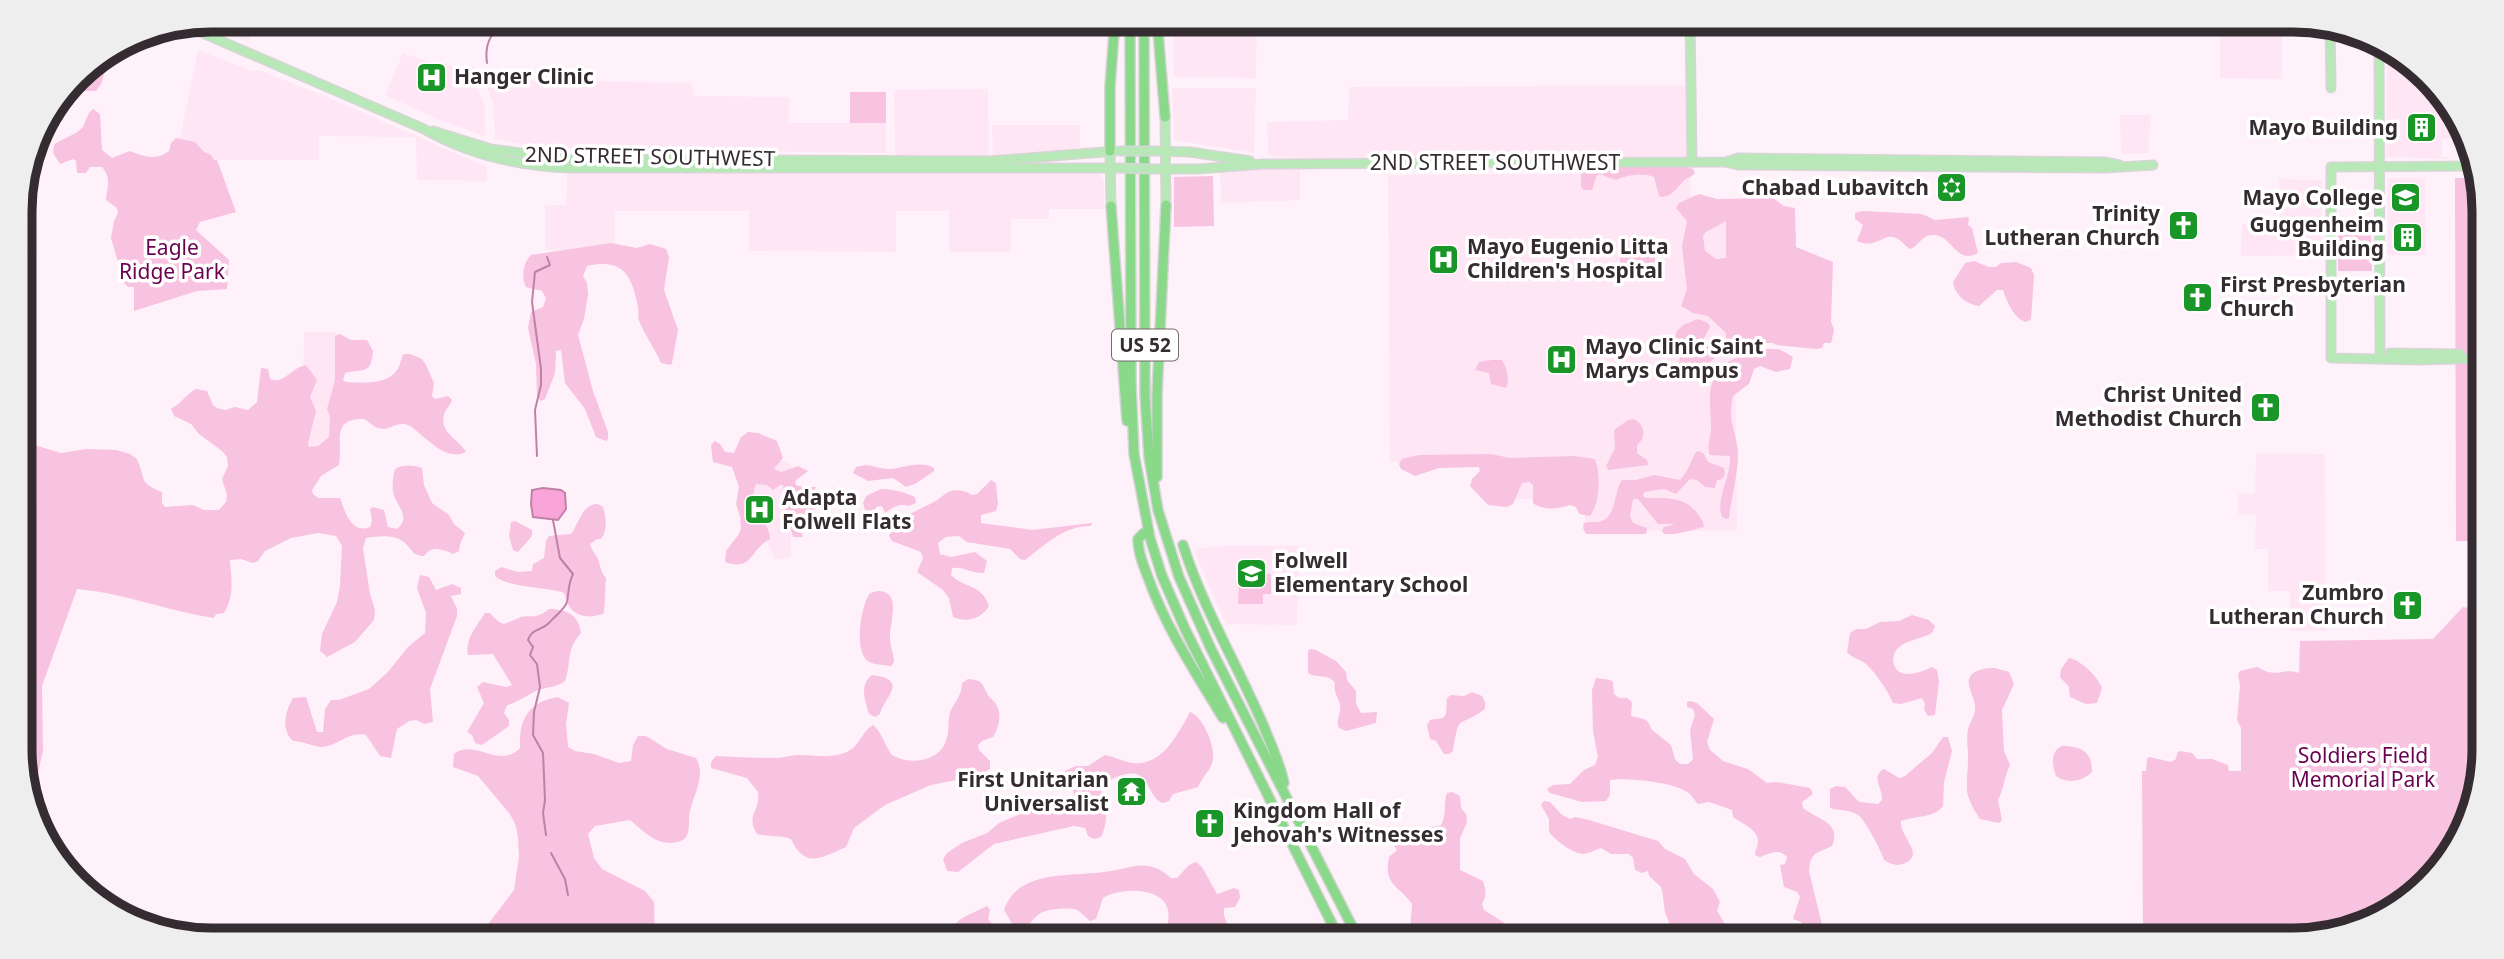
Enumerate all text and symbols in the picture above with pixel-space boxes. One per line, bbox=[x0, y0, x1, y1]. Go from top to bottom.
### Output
hospital icon: Hanger Clinic bbox=[414, 60, 448, 94]
place label: Hanger Clinic bbox=[454, 62, 594, 90]
building icon: Mayo Building bbox=[2404, 111, 2438, 145]
place label: Mayo Building bbox=[2248, 113, 2398, 141]
street label: 2ND STREET SOUTHWEST bbox=[525, 140, 776, 172]
street label: 2ND STREET SOUTHWEST bbox=[1370, 148, 1621, 176]
synagogue icon: Chabad Lubavitch bbox=[1935, 171, 1969, 205]
place label: Chabad Lubavitch bbox=[1742, 173, 1929, 201]
school or university icon: Mayo College bbox=[2389, 181, 2423, 215]
place label: Mayo College bbox=[2243, 183, 2383, 211]
place label: Trinity Lutheran Church bbox=[1984, 199, 2160, 251]
church icon: Trinity Lutheran Church bbox=[2166, 209, 2200, 243]
place label: Guggenheim Building bbox=[2249, 210, 2384, 262]
building icon: Guggenheim Building bbox=[2390, 220, 2424, 254]
place label: Mayo Eugenio Litta Children's Hospital bbox=[1467, 232, 1669, 284]
park label: Eagle Ridge Park bbox=[119, 233, 226, 285]
hospital icon: Mayo Eugenio Litta Children's Hospital bbox=[1427, 242, 1461, 276]
place label: First Presbyterian Church bbox=[2220, 270, 2406, 322]
church icon: First Presbyterian Church bbox=[2180, 280, 2214, 314]
road number: US 52 bbox=[1112, 330, 1178, 360]
place label: Mayo Clinic Saint Marys Campus bbox=[1585, 332, 1763, 384]
hospital icon: Mayo Clinic Saint Marys Campus bbox=[1545, 342, 1579, 376]
place label: Christ United Methodist Church bbox=[2055, 380, 2242, 432]
church icon: Christ United Methodist Church bbox=[2248, 390, 2282, 424]
place label: Adapta Folwell Flats bbox=[782, 483, 911, 535]
hospital icon: Adapta Folwell Flats bbox=[742, 493, 776, 527]
place label: Folwell Elementary School bbox=[1274, 546, 1468, 598]
school or university icon: Folwell Elementary School bbox=[1234, 556, 1268, 590]
place label: Zumbro Lutheran Church bbox=[2208, 578, 2384, 630]
church icon: Zumbro Lutheran Church bbox=[2390, 588, 2424, 622]
park label: Soldiers Field Memorial Park bbox=[2291, 741, 2436, 793]
place label: First Unitarian Universalist bbox=[957, 765, 1109, 817]
temple icon: First Unitarian Universalist bbox=[1115, 775, 1149, 809]
place label: Kingdom Hall of Jehovah's Witnesses bbox=[1231, 796, 1444, 848]
church icon: Kingdom Hall of Jehovah's Witnesses bbox=[1193, 806, 1227, 840]

